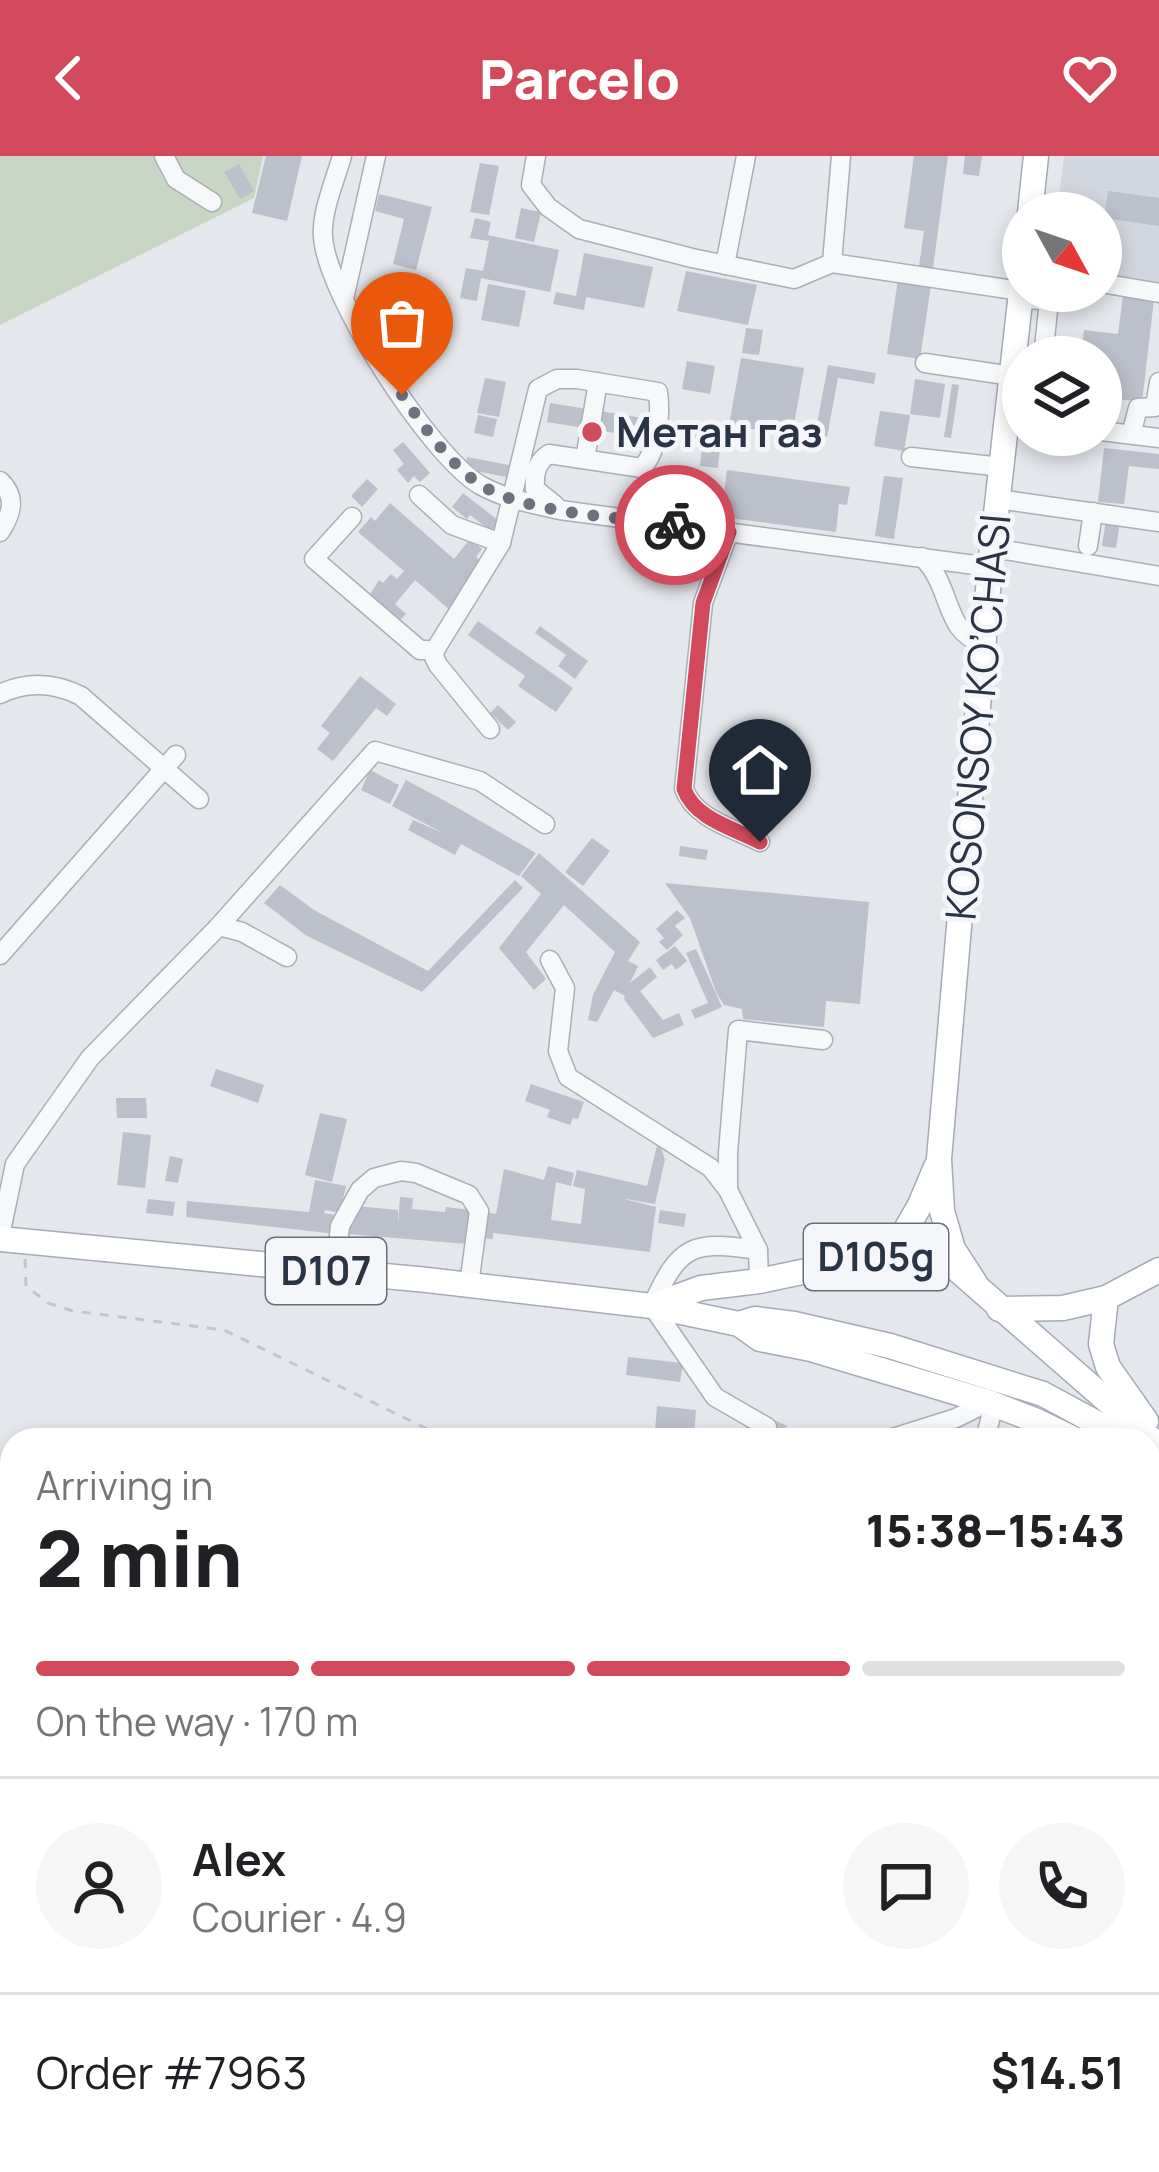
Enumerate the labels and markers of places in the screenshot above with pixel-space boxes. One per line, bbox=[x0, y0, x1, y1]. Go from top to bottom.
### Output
pin bbox=[351, 272, 453, 395]
place label: Метан газ bbox=[616, 402, 823, 460]
marker: Метан газ bbox=[579, 419, 605, 445]
pin bbox=[709, 719, 811, 842]

